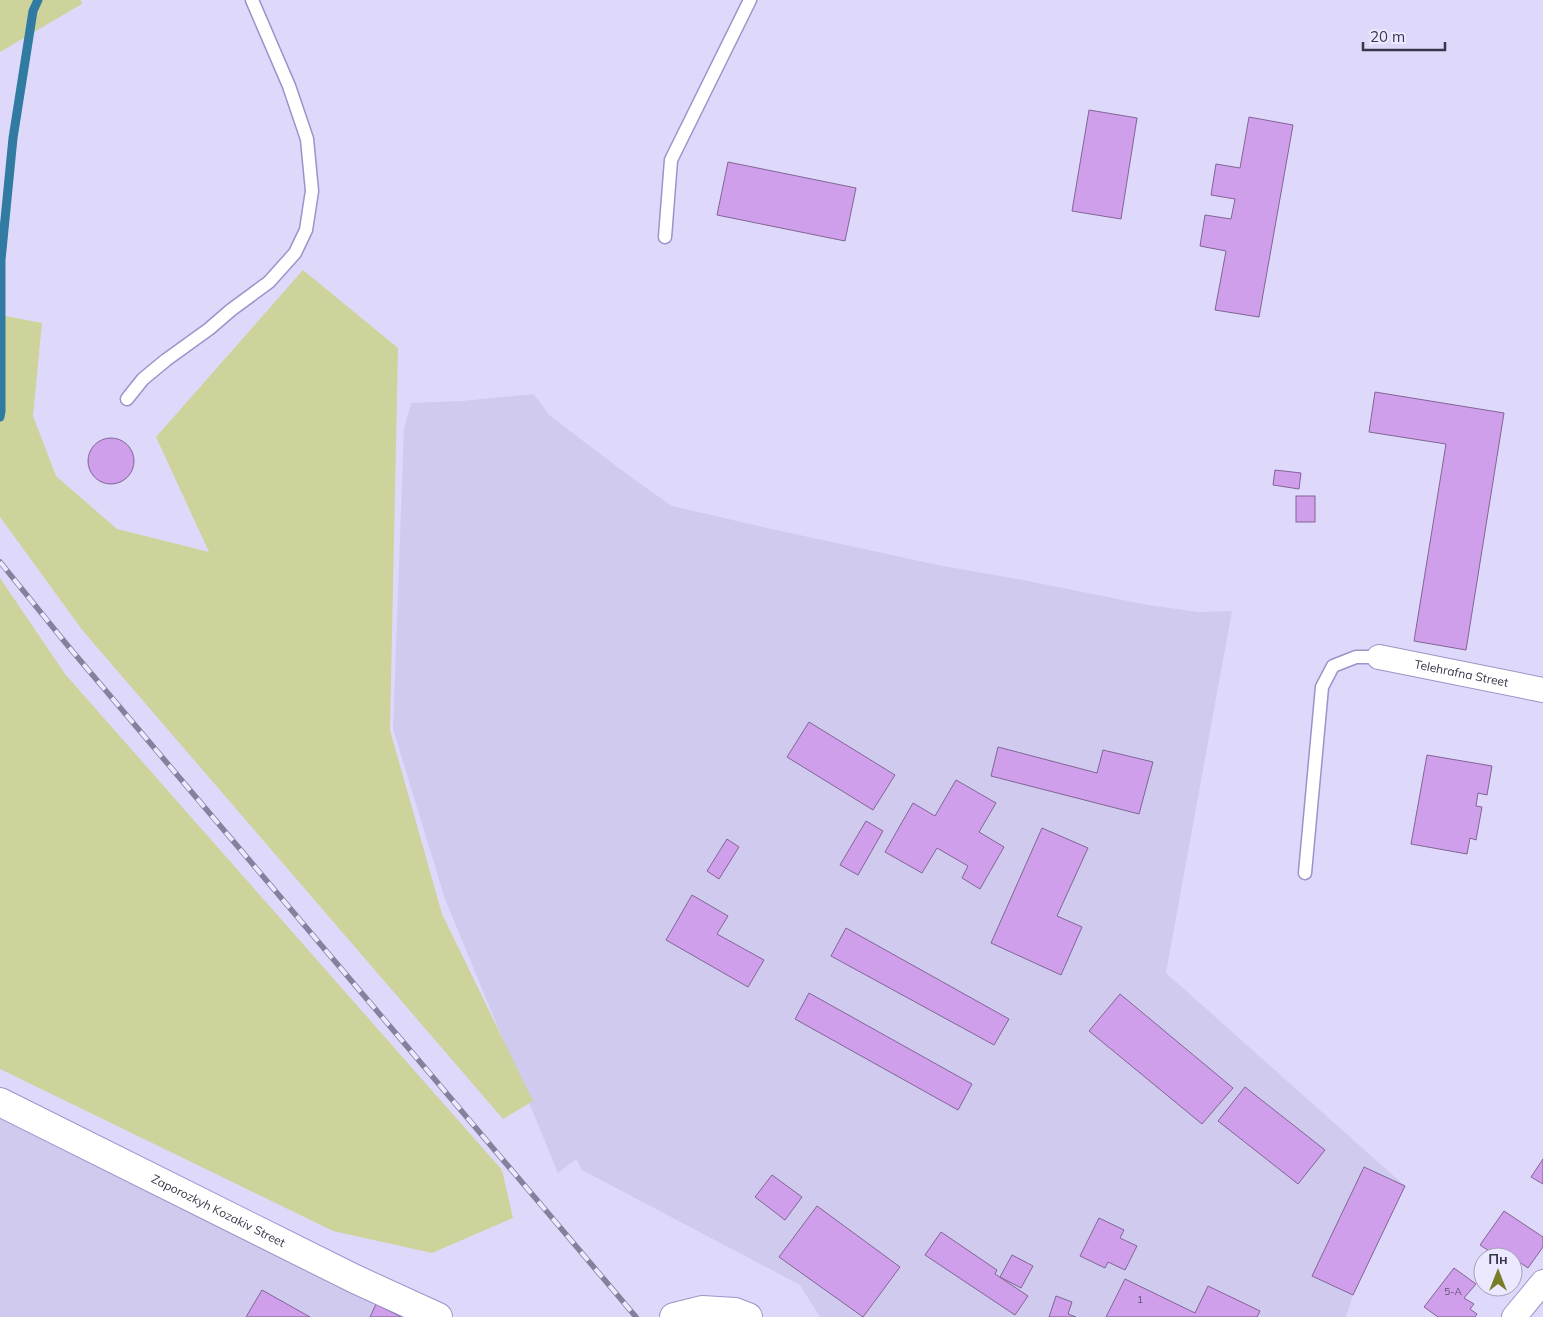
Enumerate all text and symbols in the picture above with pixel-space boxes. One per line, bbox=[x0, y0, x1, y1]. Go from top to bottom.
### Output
scale bar bbox=[1363, 20, 1446, 52]
text: 20 m bbox=[1370, 27, 1405, 46]
street label: Telehrafna Street bbox=[1413, 656, 1510, 690]
street label: Zaporozkyh Kozakiv Street bbox=[149, 1171, 288, 1250]
north arrow bbox=[1473, 1247, 1523, 1297]
text: Пн bbox=[1488, 1250, 1508, 1268]
house number: 5-А bbox=[1444, 1285, 1462, 1298]
house number: 1 bbox=[1137, 1293, 1143, 1306]

